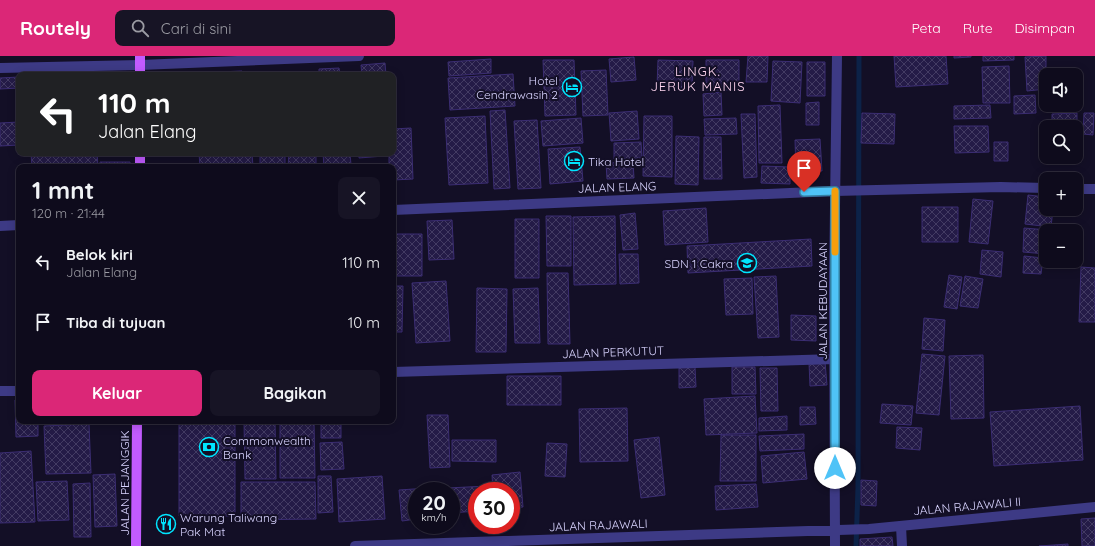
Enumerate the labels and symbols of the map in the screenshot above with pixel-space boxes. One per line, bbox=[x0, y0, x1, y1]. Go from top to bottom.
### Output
district label: LINGK. JERUK MANIS bbox=[650, 63, 746, 94]
place label: Hotel Cendrawasih 2 bbox=[476, 73, 558, 102]
hotel icon: Hotel Cendrawasih 2 bbox=[561, 76, 583, 98]
hotel icon: Tika Hotel bbox=[563, 150, 585, 172]
pin bbox=[787, 151, 821, 192]
place label: Tika Hotel bbox=[588, 154, 644, 169]
street label: JALAN ELANG bbox=[577, 178, 657, 196]
street label: JALAN KEBUDAYAAN bbox=[815, 242, 830, 360]
school or university icon: SDN 1 Cakra bbox=[736, 252, 758, 274]
place label: SDN 1 Cakra bbox=[665, 256, 733, 271]
street label: JALAN PERKUTUT bbox=[562, 343, 664, 361]
street label: JALAN PEJANGGIK bbox=[117, 430, 132, 536]
place label: Commonwealth Bank bbox=[223, 433, 311, 462]
bank icon: Commonwealth Bank bbox=[198, 436, 220, 458]
position arrow bbox=[814, 447, 856, 489]
speed limit sign: 30 bbox=[468, 482, 520, 534]
street label: JALAN RAJAWALI II bbox=[912, 494, 1022, 518]
place label: Warung Taliwang Pak Mat bbox=[180, 510, 277, 539]
restaurant icon: Warung Taliwang Pak Mat bbox=[155, 513, 177, 535]
street label: JALAN RAJAWALI bbox=[548, 516, 648, 534]

